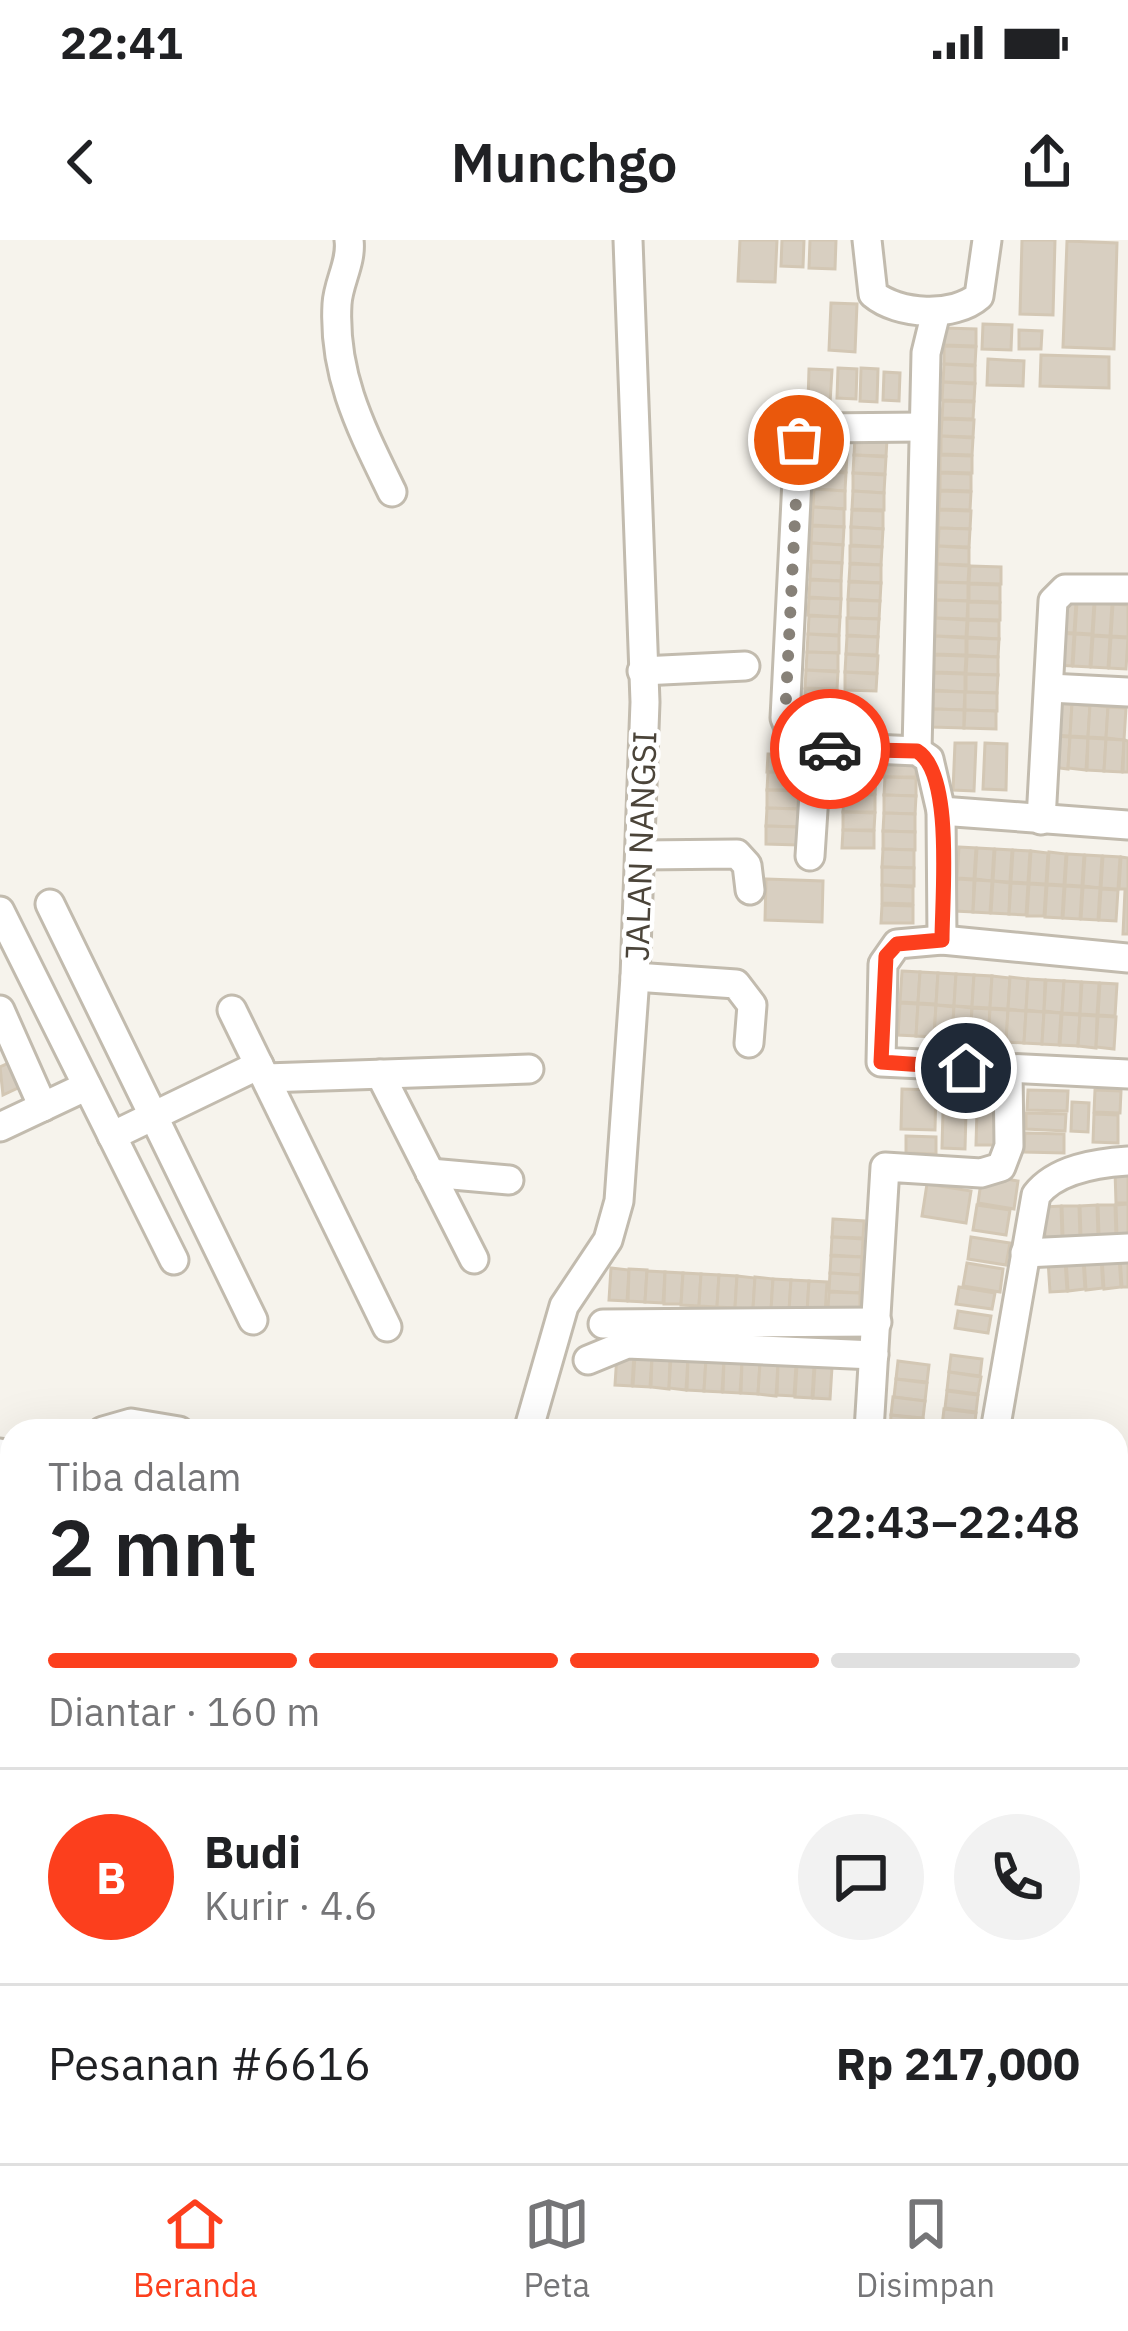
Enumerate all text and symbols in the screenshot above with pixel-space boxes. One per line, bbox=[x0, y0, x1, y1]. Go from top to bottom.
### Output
text: 22:41 bbox=[60, 13, 183, 71]
text: Munchgo bbox=[451, 127, 677, 197]
icon: back bbox=[48, 129, 114, 195]
icon: share bbox=[1014, 129, 1080, 195]
pin bbox=[748, 389, 850, 491]
icon: bag bbox=[766, 407, 832, 473]
courier bbox=[770, 689, 890, 809]
icon: car bbox=[797, 716, 863, 782]
street label: JALAN NANGSI bbox=[614, 730, 666, 962]
pin bbox=[915, 1017, 1017, 1119]
icon: home bbox=[933, 1035, 999, 1101]
text: Tiba dalam bbox=[48, 1451, 242, 1502]
text: 22:43–22:48 bbox=[809, 1492, 1080, 1550]
text: 2 mnt bbox=[48, 1496, 258, 1597]
text: Diantar · 160 m bbox=[48, 1686, 320, 1737]
button: chat bbox=[798, 1814, 924, 1940]
button: phone bbox=[954, 1814, 1080, 1940]
text: Budi bbox=[204, 1822, 301, 1880]
text: B bbox=[96, 1848, 126, 1906]
text: Kurir · 4.6 bbox=[204, 1880, 377, 1931]
text: Pesanan #6616 bbox=[48, 2034, 371, 2092]
text: Rp 217,000 bbox=[836, 2034, 1080, 2092]
tab: Beranda bbox=[133, 2191, 258, 2306]
tab: Peta bbox=[524, 2191, 590, 2306]
tab: Disimpan bbox=[856, 2191, 995, 2306]

